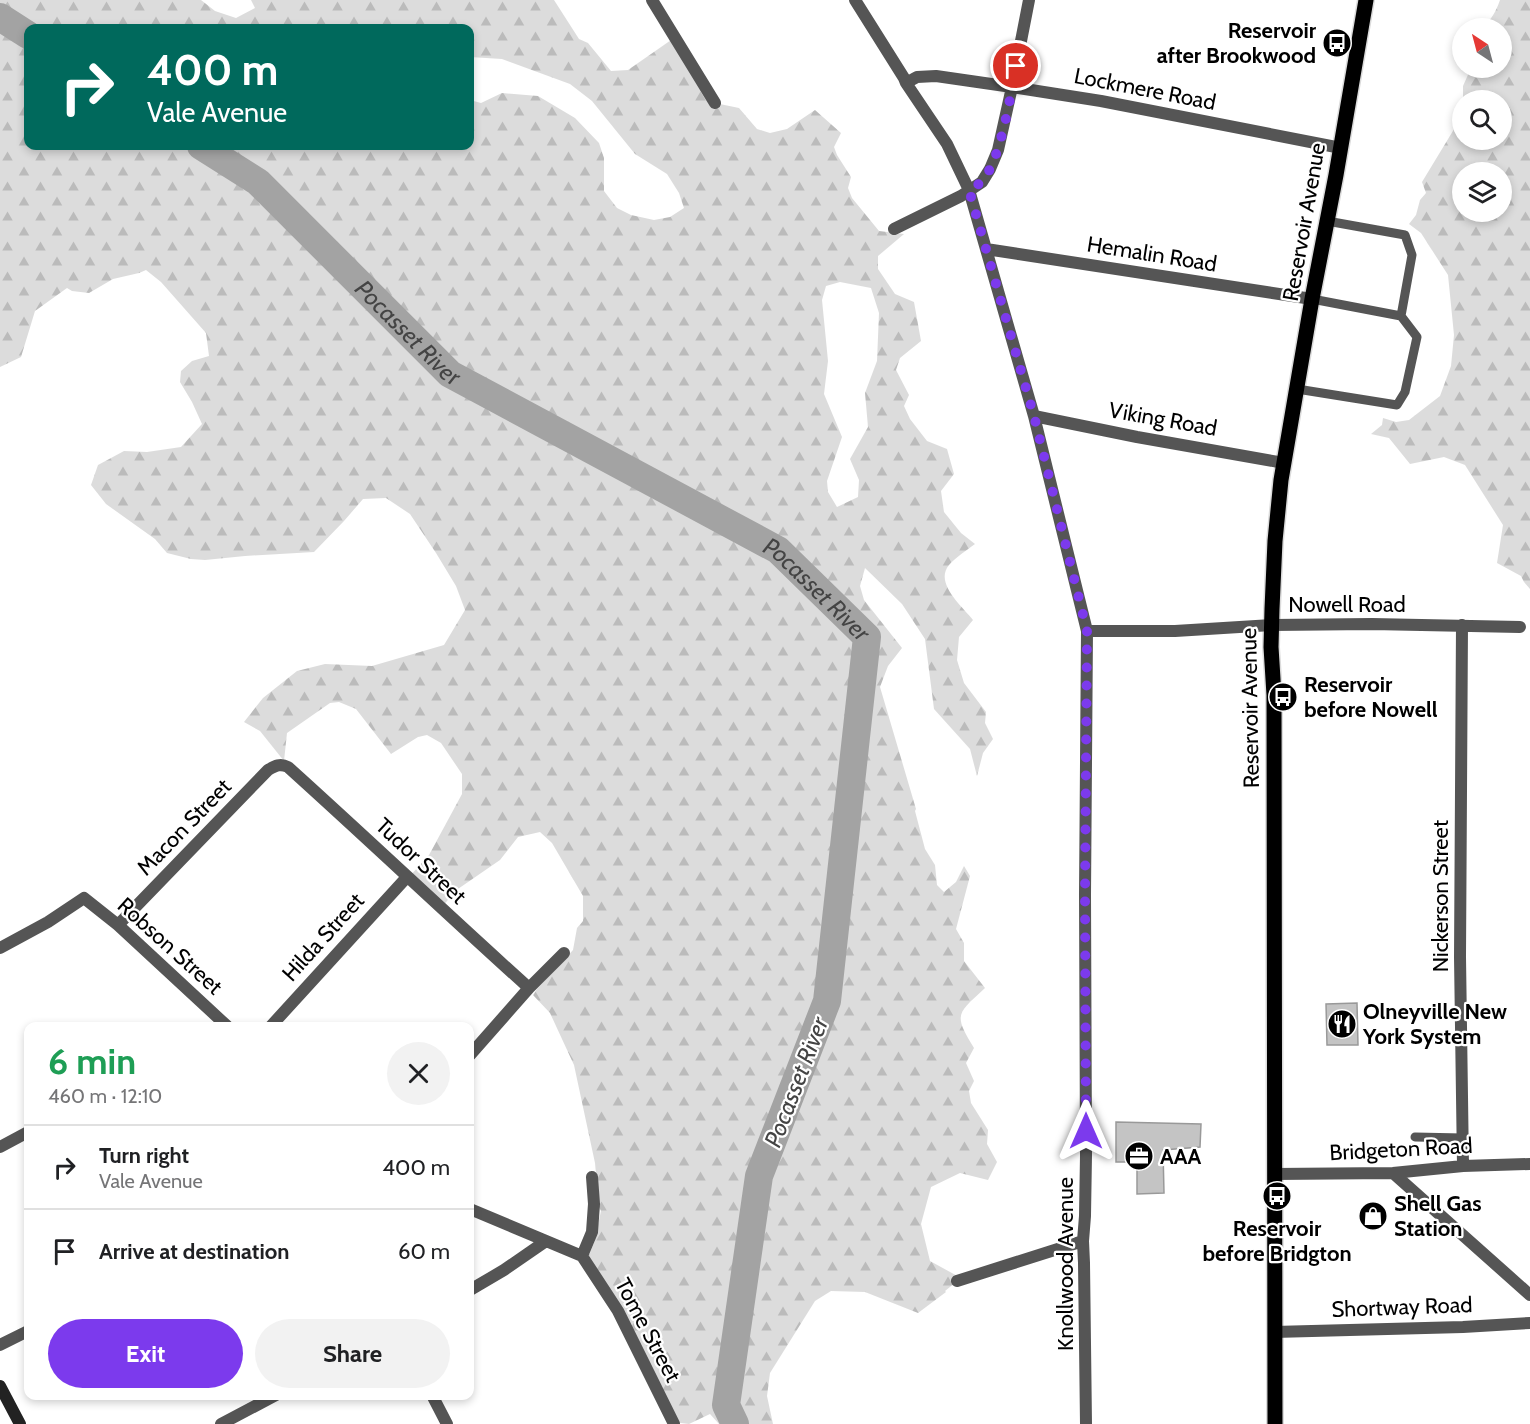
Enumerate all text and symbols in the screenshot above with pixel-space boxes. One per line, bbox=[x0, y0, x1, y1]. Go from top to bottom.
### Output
place label: Reservoir after Brookwood bbox=[1157, 17, 1317, 69]
north arrow bbox=[1452, 18, 1512, 78]
map controls bbox=[1452, 18, 1512, 222]
bus stop icon: Reservoir after Brookwood bbox=[1321, 27, 1353, 59]
pin bbox=[990, 40, 1041, 91]
text: 400 m bbox=[147, 44, 278, 96]
icon: right bbox=[48, 48, 126, 126]
icon: arrive bbox=[999, 49, 1032, 82]
street label: Lockmere Road bbox=[1072, 62, 1218, 116]
button: search bbox=[1452, 90, 1512, 150]
text: Vale Avenue bbox=[147, 96, 287, 129]
street label: Reservoir Avenue bbox=[1277, 141, 1331, 303]
button: layers bbox=[1452, 162, 1512, 222]
street label: Hemalin Road bbox=[1085, 230, 1219, 278]
water label: Pocasset River bbox=[350, 274, 467, 392]
street label: Viking Road bbox=[1107, 396, 1219, 442]
water label: Pocasset River bbox=[759, 531, 878, 648]
street label: Nowell Road bbox=[1288, 591, 1406, 618]
street label: Reservoir Avenue bbox=[1235, 628, 1265, 788]
place label: Reservoir before Nowell bbox=[1304, 671, 1438, 723]
bus stop icon: Reservoir before Nowell bbox=[1267, 681, 1299, 713]
street label: Macon Street bbox=[131, 773, 237, 881]
street label: Tudor Street bbox=[370, 812, 472, 910]
street label: Nickerson Street bbox=[1427, 819, 1454, 972]
street label: Hilda Street bbox=[276, 887, 370, 987]
street label: Robson Street bbox=[112, 892, 229, 1001]
place label: Olneyville New York System bbox=[1362, 998, 1507, 1050]
restaurant icon: Olneyville New York System bbox=[1326, 1008, 1358, 1040]
water label: Pocasset River bbox=[758, 1011, 835, 1151]
text: 6 min bbox=[48, 1039, 136, 1083]
button: close bbox=[387, 1042, 450, 1105]
text: 460 m · 12:10 bbox=[48, 1084, 162, 1108]
position arrow bbox=[1054, 1099, 1118, 1163]
street label: Bridgeton Road bbox=[1329, 1132, 1473, 1166]
office icon: AAA bbox=[1123, 1140, 1155, 1172]
text: Turn right bbox=[99, 1142, 189, 1169]
place label: AAA bbox=[1160, 1143, 1201, 1170]
icon: right bbox=[48, 1151, 81, 1184]
text: 400 m bbox=[382, 1154, 450, 1181]
text: Vale Avenue bbox=[99, 1169, 203, 1193]
street label: Knollwood Avenue bbox=[1052, 1177, 1079, 1351]
bus stop icon: Reservoir before Bridgton bbox=[1261, 1180, 1293, 1212]
place label: Shell Gas Station bbox=[1394, 1190, 1481, 1242]
shop icon: Shell Gas Station bbox=[1357, 1200, 1389, 1232]
place label: Reservoir before Bridgton bbox=[1202, 1215, 1352, 1267]
icon: arrive bbox=[48, 1235, 81, 1268]
text: Arrive at destination bbox=[99, 1238, 289, 1265]
text: 60 m bbox=[398, 1238, 450, 1265]
street label: Tome Street bbox=[609, 1273, 687, 1387]
street label: Shortway Road bbox=[1331, 1291, 1473, 1323]
button: Exit bbox=[48, 1319, 243, 1388]
button: Share bbox=[255, 1319, 450, 1388]

